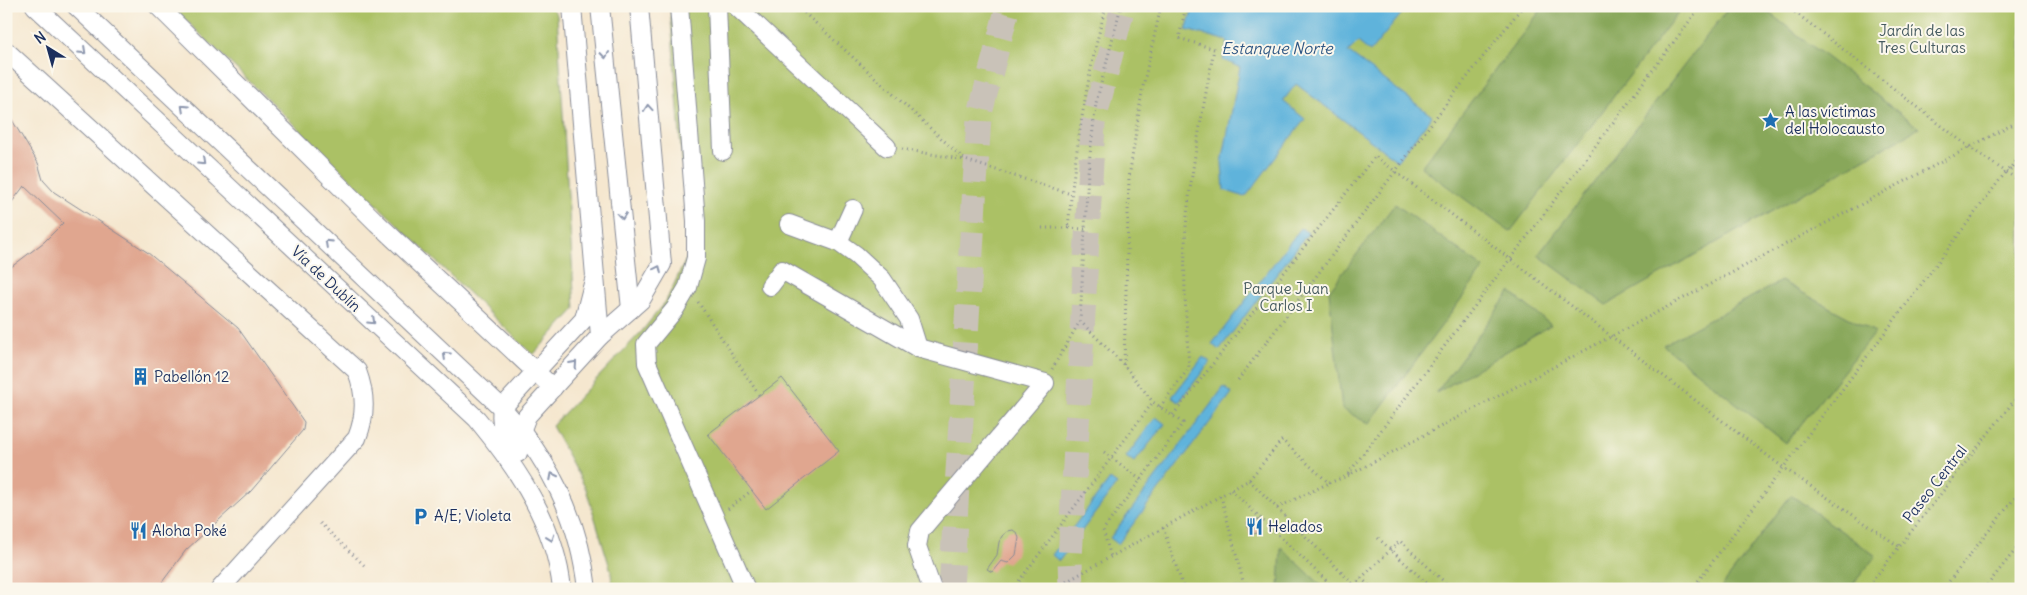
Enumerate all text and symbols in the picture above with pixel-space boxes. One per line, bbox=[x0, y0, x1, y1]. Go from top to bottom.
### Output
park label: Jardín de las Tres Culturas bbox=[1878, 21, 1966, 57]
north arrow bbox=[22, 22, 72, 72]
text: N bbox=[31, 28, 49, 48]
water label: Estanque Norte bbox=[1221, 38, 1334, 58]
one-way arrow bbox=[77, 45, 86, 54]
one-way arrow bbox=[599, 51, 610, 59]
place label: A las víctimas del Holocausto bbox=[1785, 102, 1885, 138]
one-way arrow bbox=[643, 104, 654, 112]
one-way arrow bbox=[181, 105, 190, 114]
place icon: A las víctimas del Holocausto bbox=[1761, 111, 1781, 131]
one-way arrow bbox=[196, 156, 205, 165]
one-way arrow bbox=[616, 213, 627, 221]
one-way arrow bbox=[324, 240, 333, 249]
street label: Vía de Dublín bbox=[288, 242, 365, 316]
one-way arrow bbox=[652, 266, 662, 275]
park label: Parque Juan Carlos I bbox=[1243, 279, 1329, 315]
one-way arrow bbox=[366, 315, 375, 324]
one-way arrow bbox=[443, 352, 452, 361]
one-way arrow bbox=[568, 361, 577, 370]
building icon: Pabellón 12 bbox=[130, 367, 150, 387]
place label: Pabellón 12 bbox=[154, 367, 229, 386]
street label: Paseo Central bbox=[1898, 441, 1971, 526]
one-way arrow bbox=[549, 472, 559, 481]
parking icon: A/E; Violeta bbox=[410, 506, 430, 526]
place label: A/E; Violeta bbox=[434, 506, 512, 525]
restaurant icon: Helados bbox=[1244, 517, 1264, 537]
place label: Helados bbox=[1268, 517, 1323, 536]
restaurant icon: Aloha Poké bbox=[128, 521, 148, 541]
place label: Aloha Poké bbox=[152, 521, 227, 540]
one-way arrow bbox=[545, 534, 555, 542]

